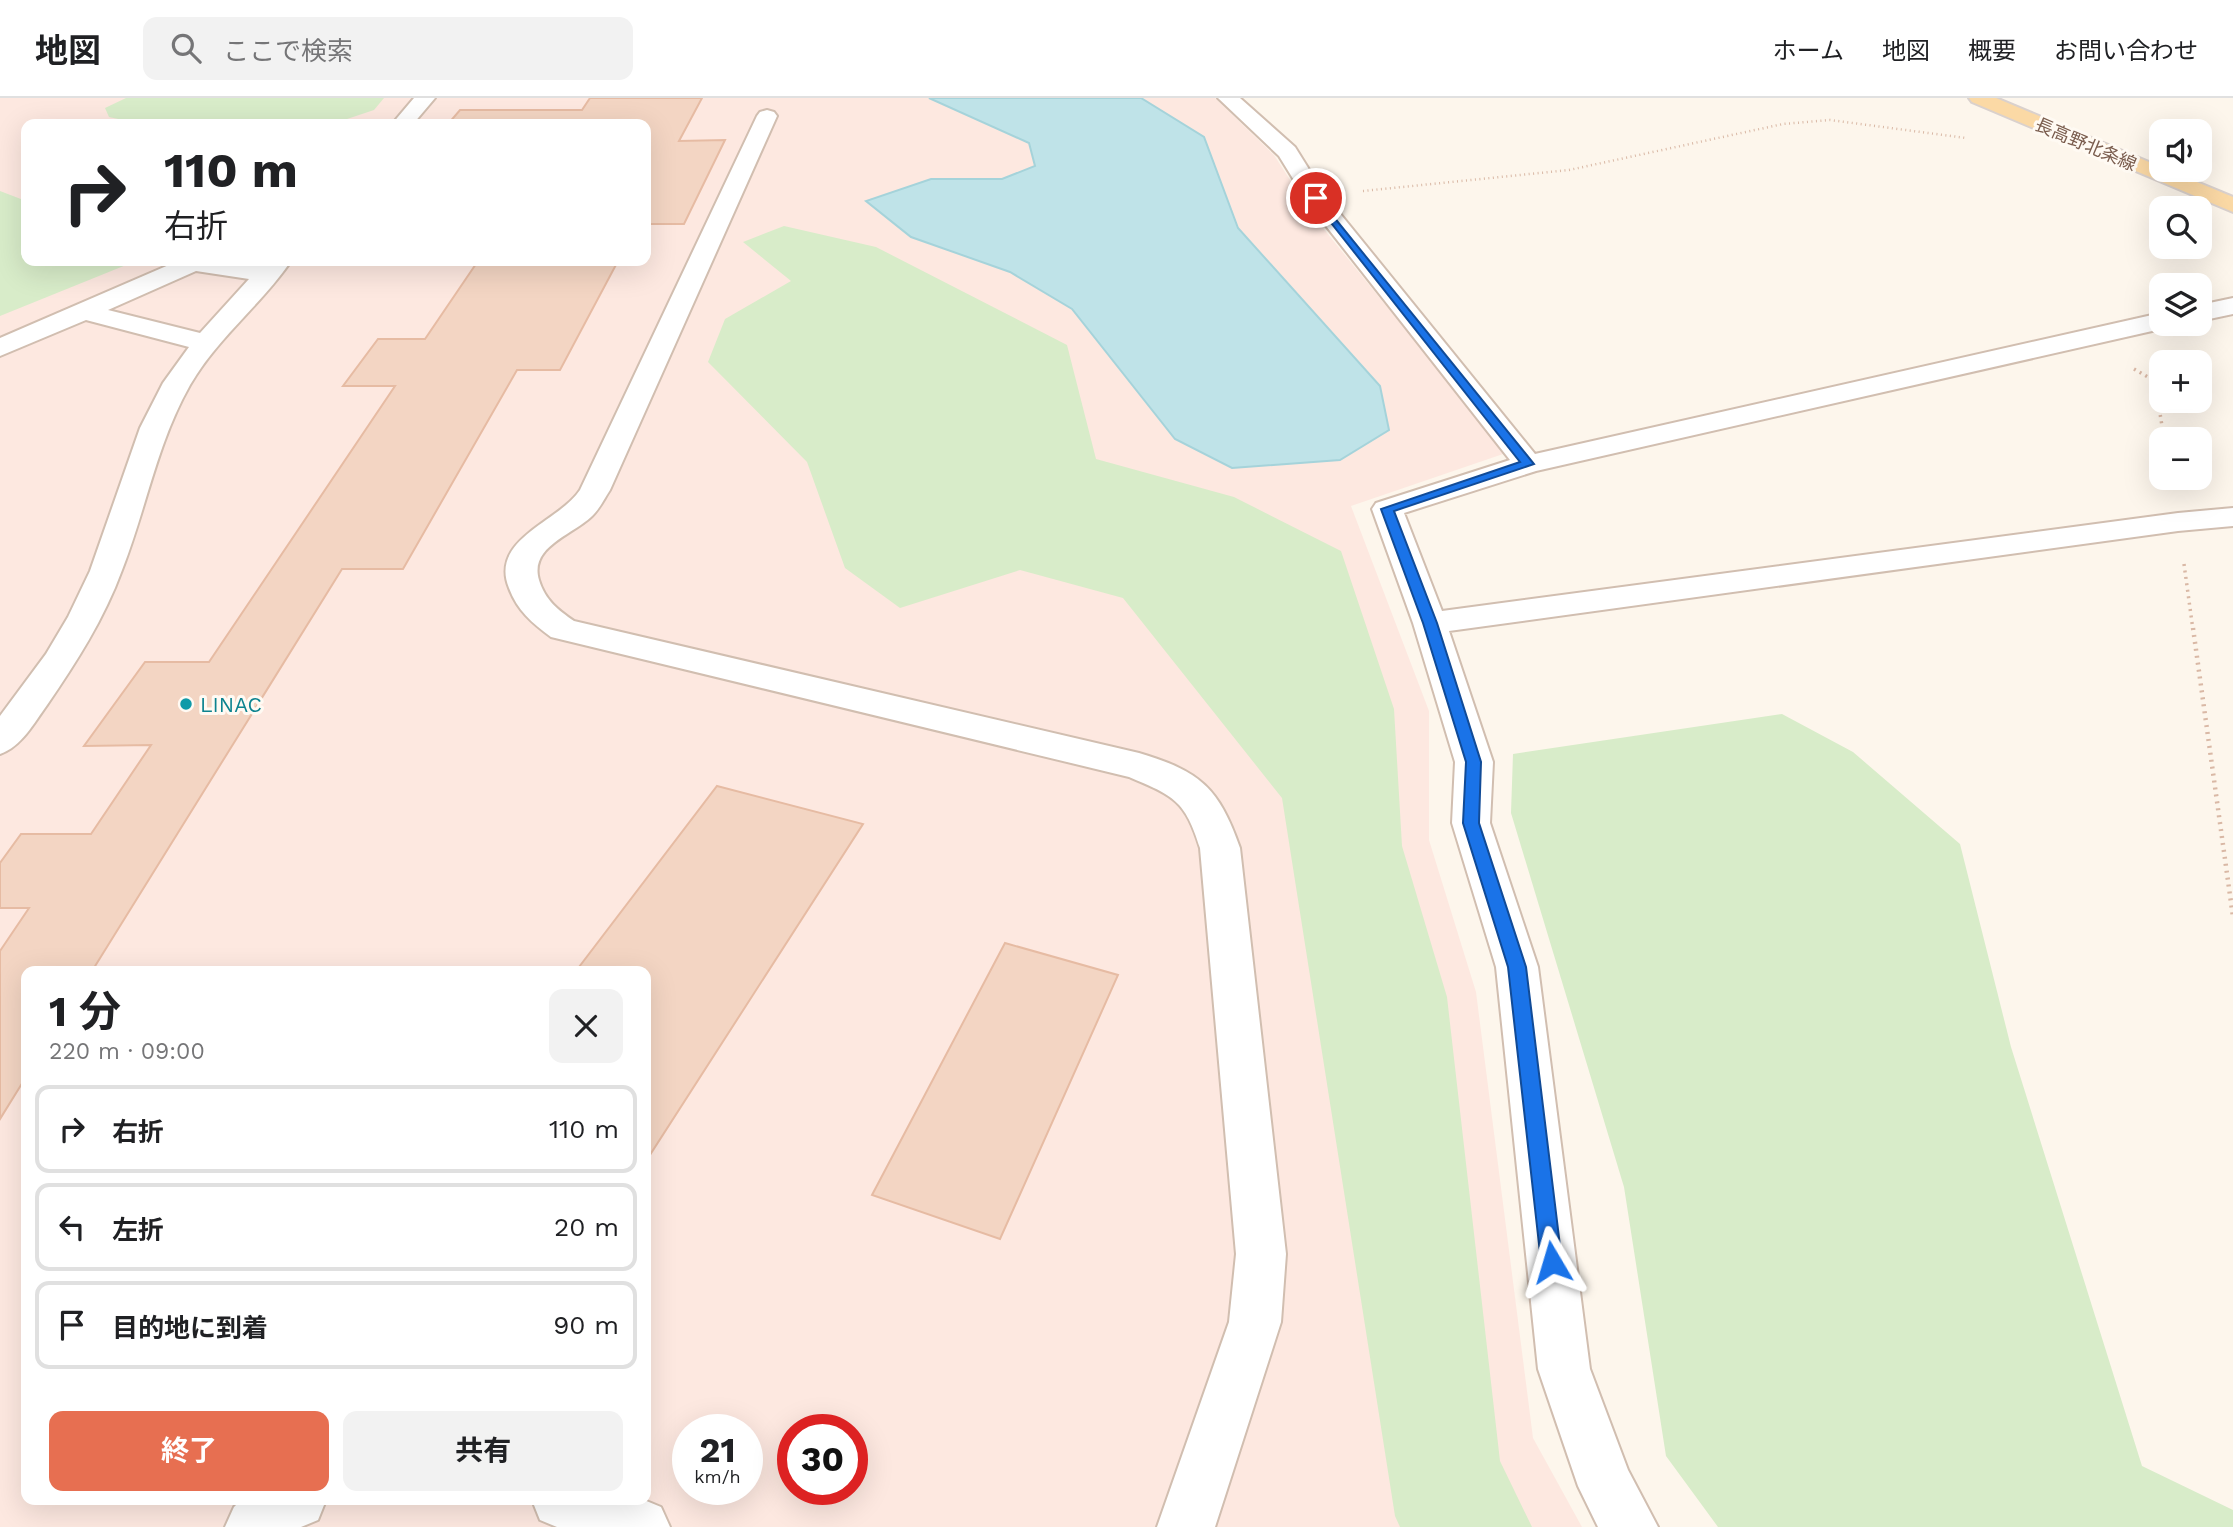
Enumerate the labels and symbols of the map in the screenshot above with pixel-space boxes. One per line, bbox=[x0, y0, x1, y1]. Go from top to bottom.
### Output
street label: 長高野北条線 bbox=[2032, 113, 2140, 175]
pin bbox=[1286, 168, 1346, 228]
place label: LINAC bbox=[200, 692, 262, 717]
marker: LINAC bbox=[178, 696, 194, 712]
position arrow bbox=[1515, 1225, 1589, 1299]
speed limit sign: 30 bbox=[777, 1414, 868, 1505]

